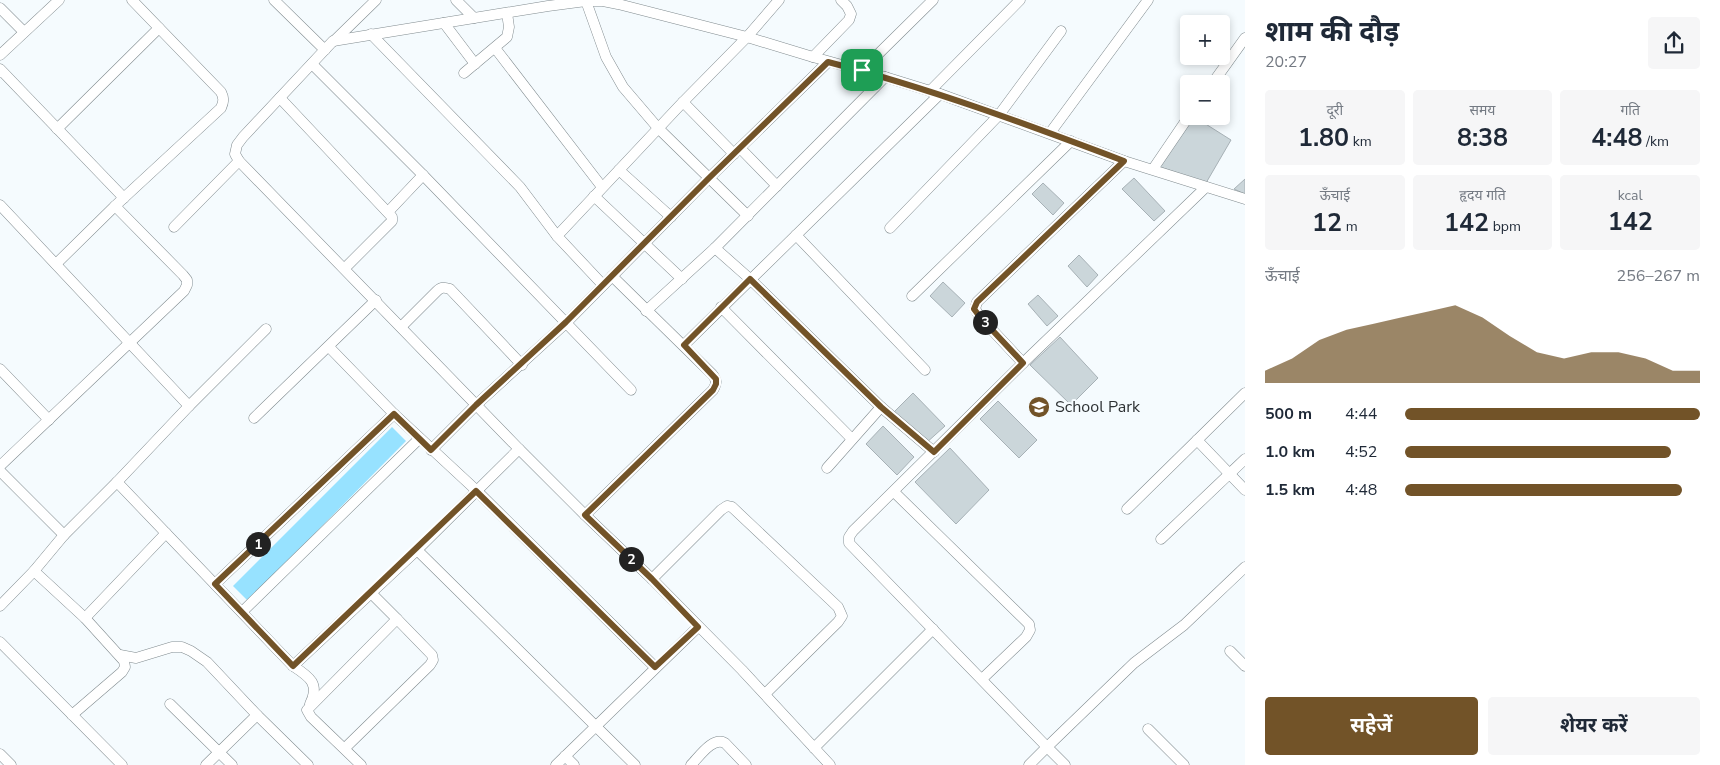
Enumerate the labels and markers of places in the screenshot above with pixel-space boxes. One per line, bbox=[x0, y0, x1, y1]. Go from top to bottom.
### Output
pin bbox=[841, 49, 883, 91]
pin: 3 bbox=[972, 310, 998, 334]
school or university icon: School Park bbox=[1027, 395, 1051, 419]
place label: School Park bbox=[1055, 396, 1141, 418]
pin: 1 bbox=[246, 532, 270, 556]
pin: 2 bbox=[618, 546, 644, 572]

